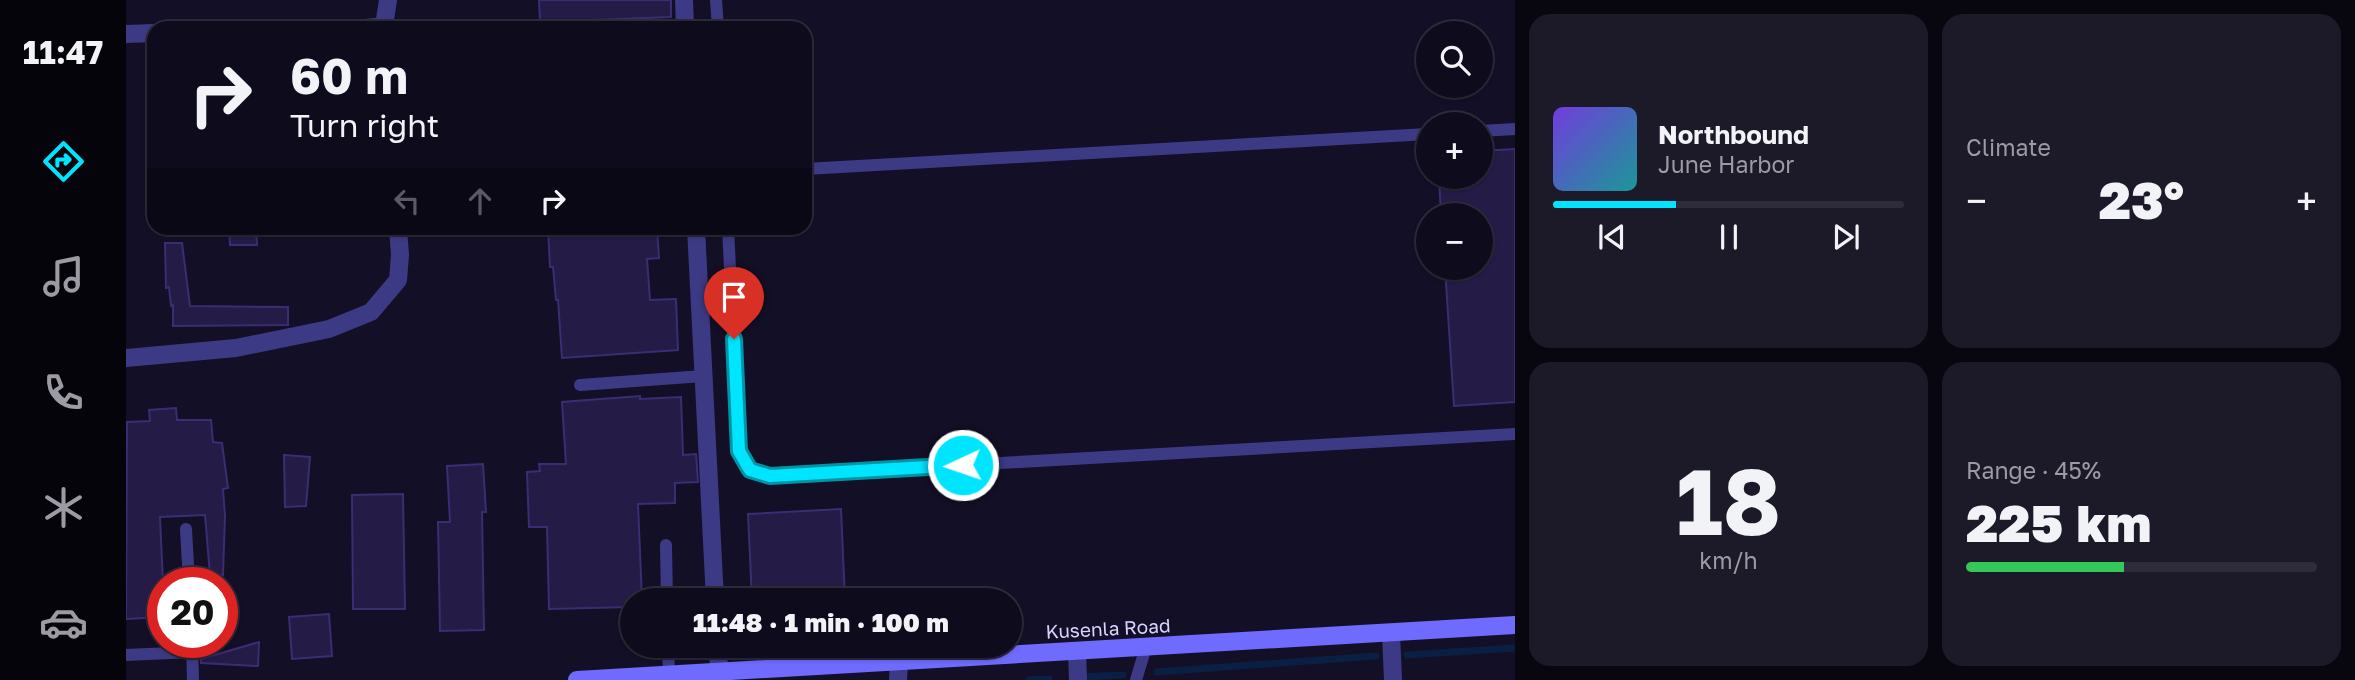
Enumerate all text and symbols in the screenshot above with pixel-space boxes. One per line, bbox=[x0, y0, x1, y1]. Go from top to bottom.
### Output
map controls bbox=[1416, 21, 1493, 280]
button: search bbox=[1416, 21, 1493, 98]
text: 11:47 bbox=[23, 33, 103, 71]
text: 60 m bbox=[290, 46, 408, 105]
icon: right bbox=[175, 49, 266, 140]
text: Turn right bbox=[290, 106, 439, 144]
button: + bbox=[1416, 112, 1493, 189]
text: Northbound bbox=[1658, 119, 1809, 150]
text: Climate bbox=[1966, 133, 2051, 161]
icon: directions bbox=[39, 137, 88, 186]
text: June Harbor bbox=[1658, 150, 1794, 178]
text: 23° bbox=[2099, 168, 2184, 230]
text: − bbox=[1966, 178, 1987, 223]
text: + bbox=[2296, 178, 2317, 223]
icon: left bbox=[388, 182, 426, 220]
icon: ahead bbox=[461, 182, 499, 220]
icon: right bbox=[534, 182, 572, 220]
button: − bbox=[1416, 203, 1493, 280]
icon: previous bbox=[1593, 218, 1631, 256]
icon: pause bbox=[1710, 218, 1748, 256]
icon: next bbox=[1827, 218, 1865, 256]
icon: music bbox=[39, 252, 88, 301]
pin bbox=[704, 267, 764, 339]
icon: arrive bbox=[715, 278, 753, 316]
icon: phone bbox=[39, 368, 88, 417]
position arrow bbox=[926, 428, 1000, 502]
text: 18 bbox=[1676, 446, 1781, 555]
text: Range · 45% bbox=[1966, 456, 2101, 484]
icon: climate bbox=[39, 483, 88, 532]
text: 225 km bbox=[1966, 491, 2152, 553]
text: km/h bbox=[1699, 546, 1758, 574]
speed limit sign: 20 bbox=[147, 567, 238, 658]
icon: car bbox=[39, 598, 88, 647]
text: 11:48 · 1 min · 100 m bbox=[693, 607, 949, 638]
street label: Kusenla Road bbox=[1045, 613, 1171, 643]

